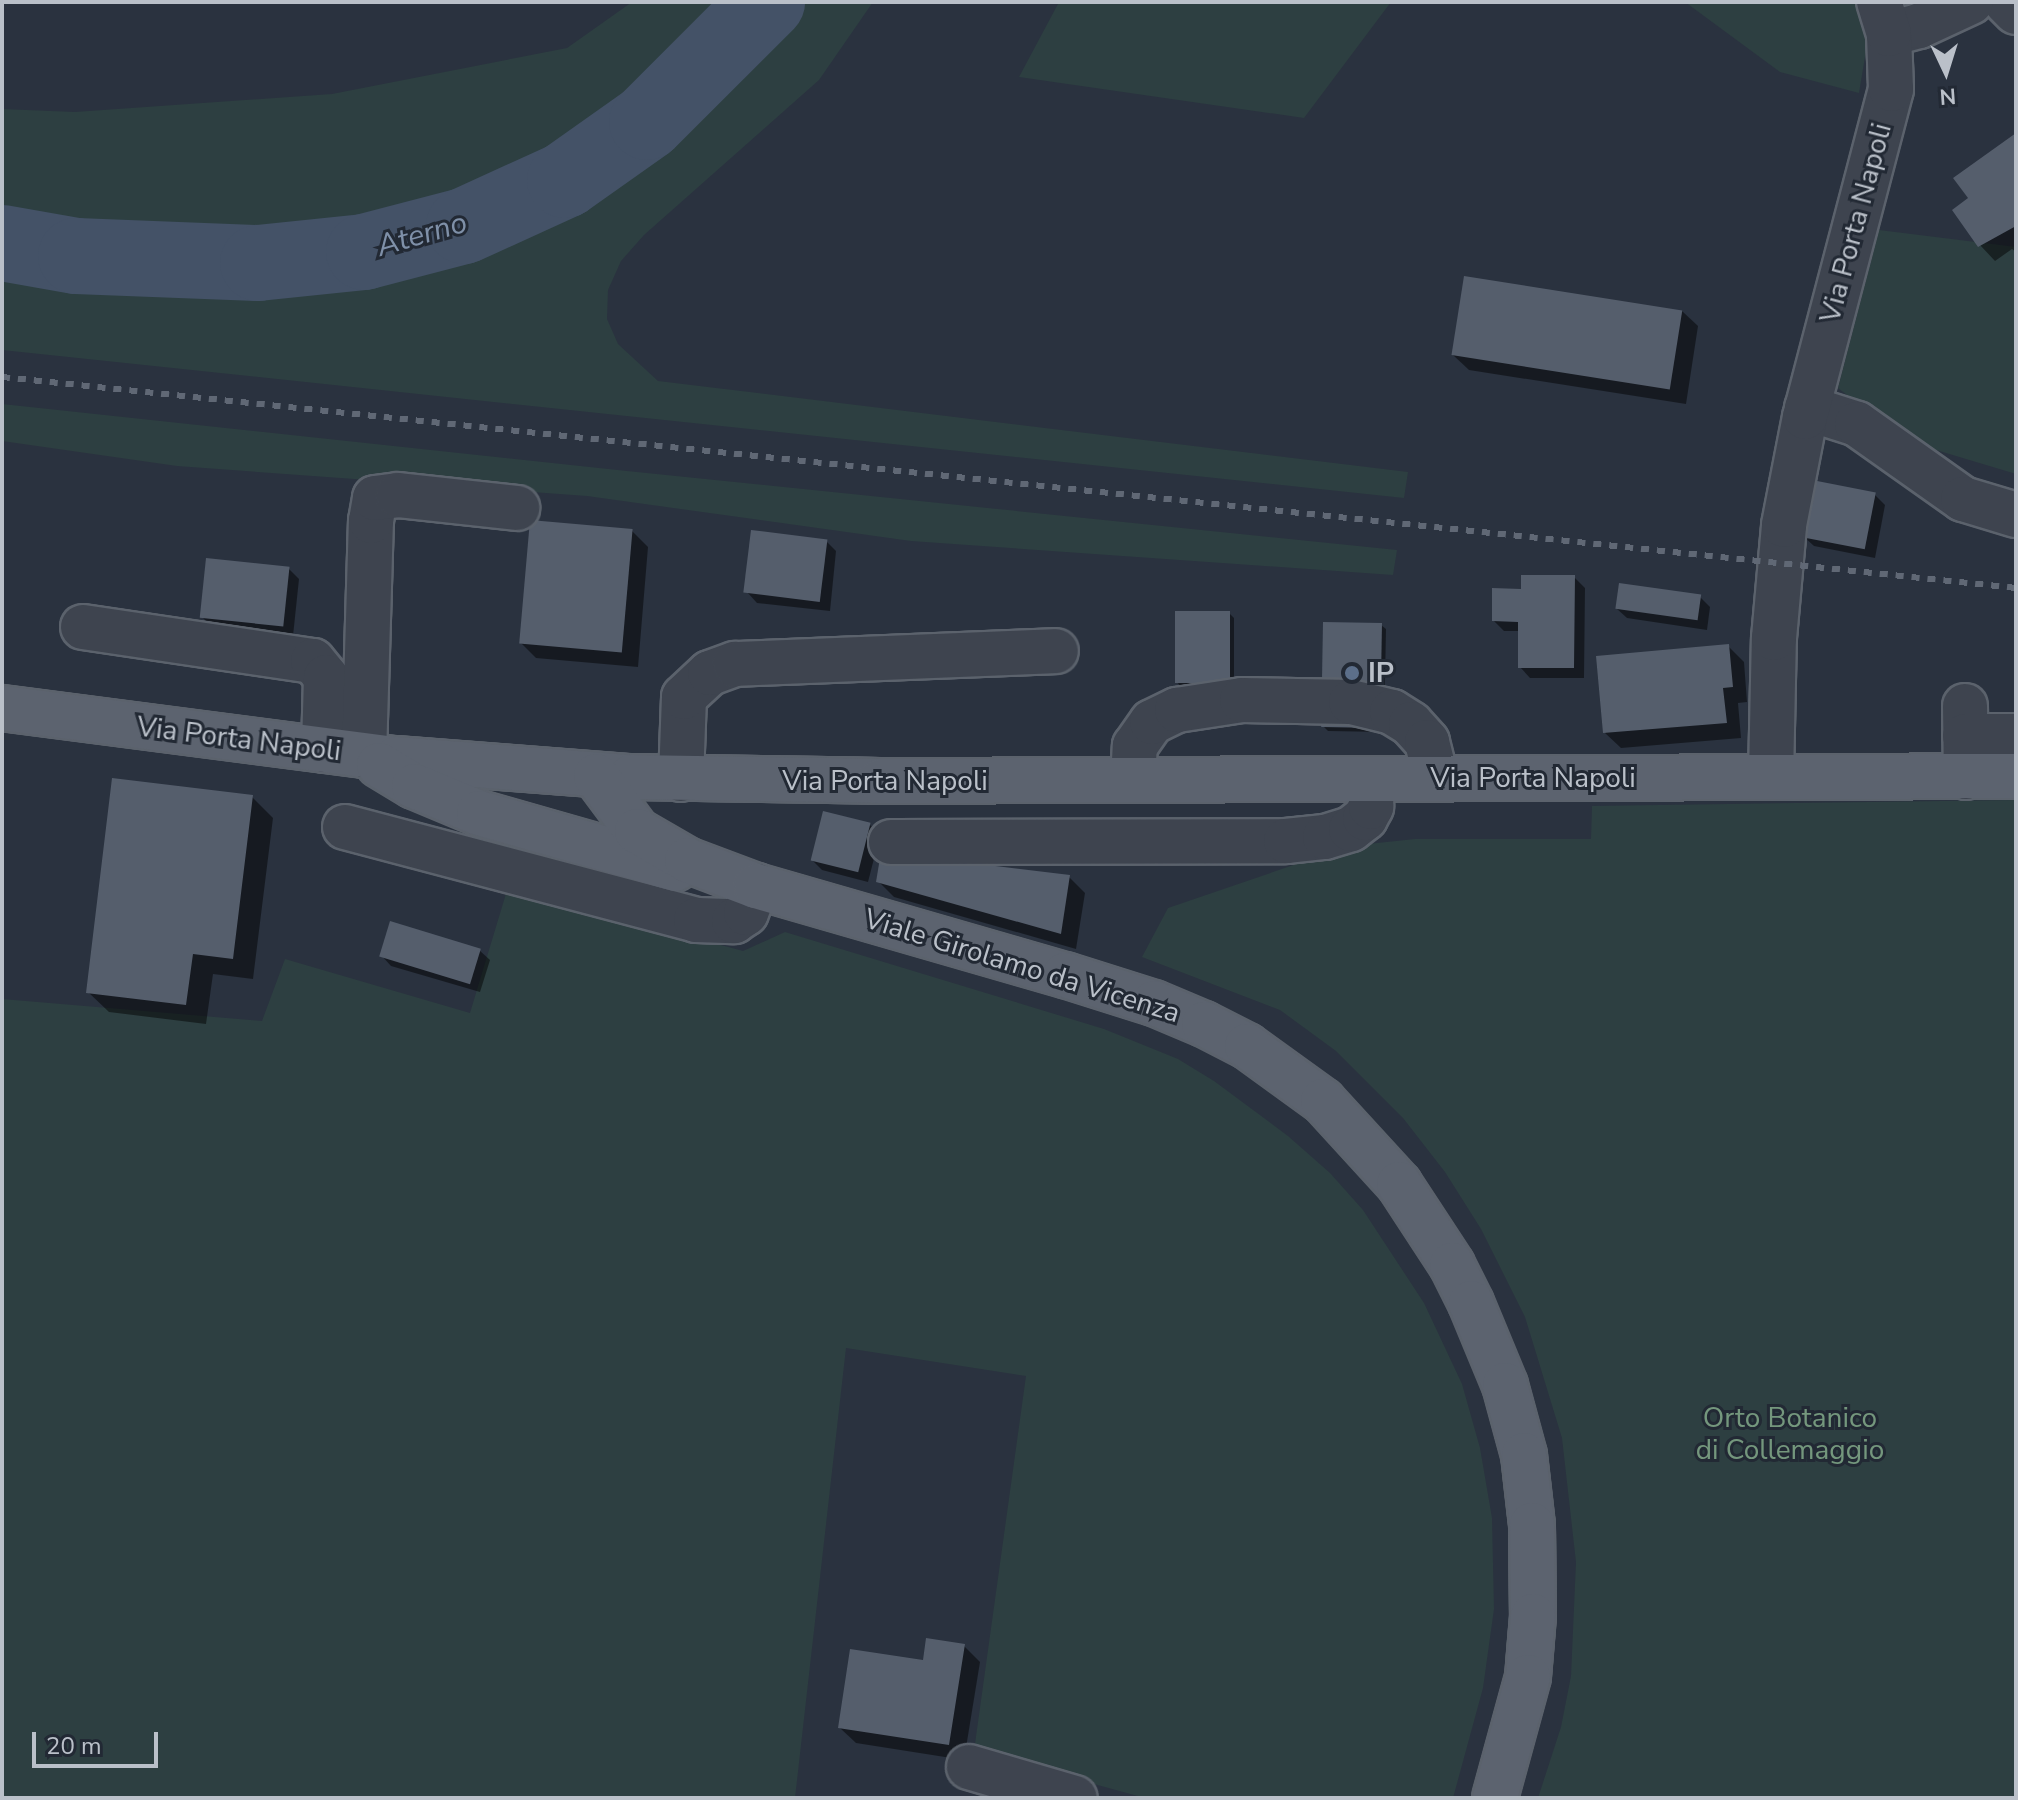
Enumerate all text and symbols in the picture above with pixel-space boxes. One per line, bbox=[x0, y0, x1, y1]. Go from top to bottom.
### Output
north arrow bbox=[1906, 32, 1986, 112]
text: N bbox=[1938, 80, 1957, 111]
street label: Via Porta Napoli bbox=[1813, 119, 1899, 327]
water label: Aterno bbox=[373, 205, 471, 265]
place label: IP bbox=[1368, 656, 1394, 690]
marker: IP bbox=[1343, 664, 1361, 682]
street label: Via Porta Napoli bbox=[135, 710, 343, 768]
street label: Via Porta Napoli bbox=[1430, 761, 1636, 795]
street label: Via Porta Napoli bbox=[782, 764, 988, 798]
street label: Viale Girolamo da Vicenza bbox=[860, 902, 1184, 1030]
park label: Orto Botanico di Collemaggio bbox=[1696, 1401, 1884, 1467]
scale bar bbox=[36, 1716, 162, 1766]
text: 20 m bbox=[46, 1730, 102, 1762]

